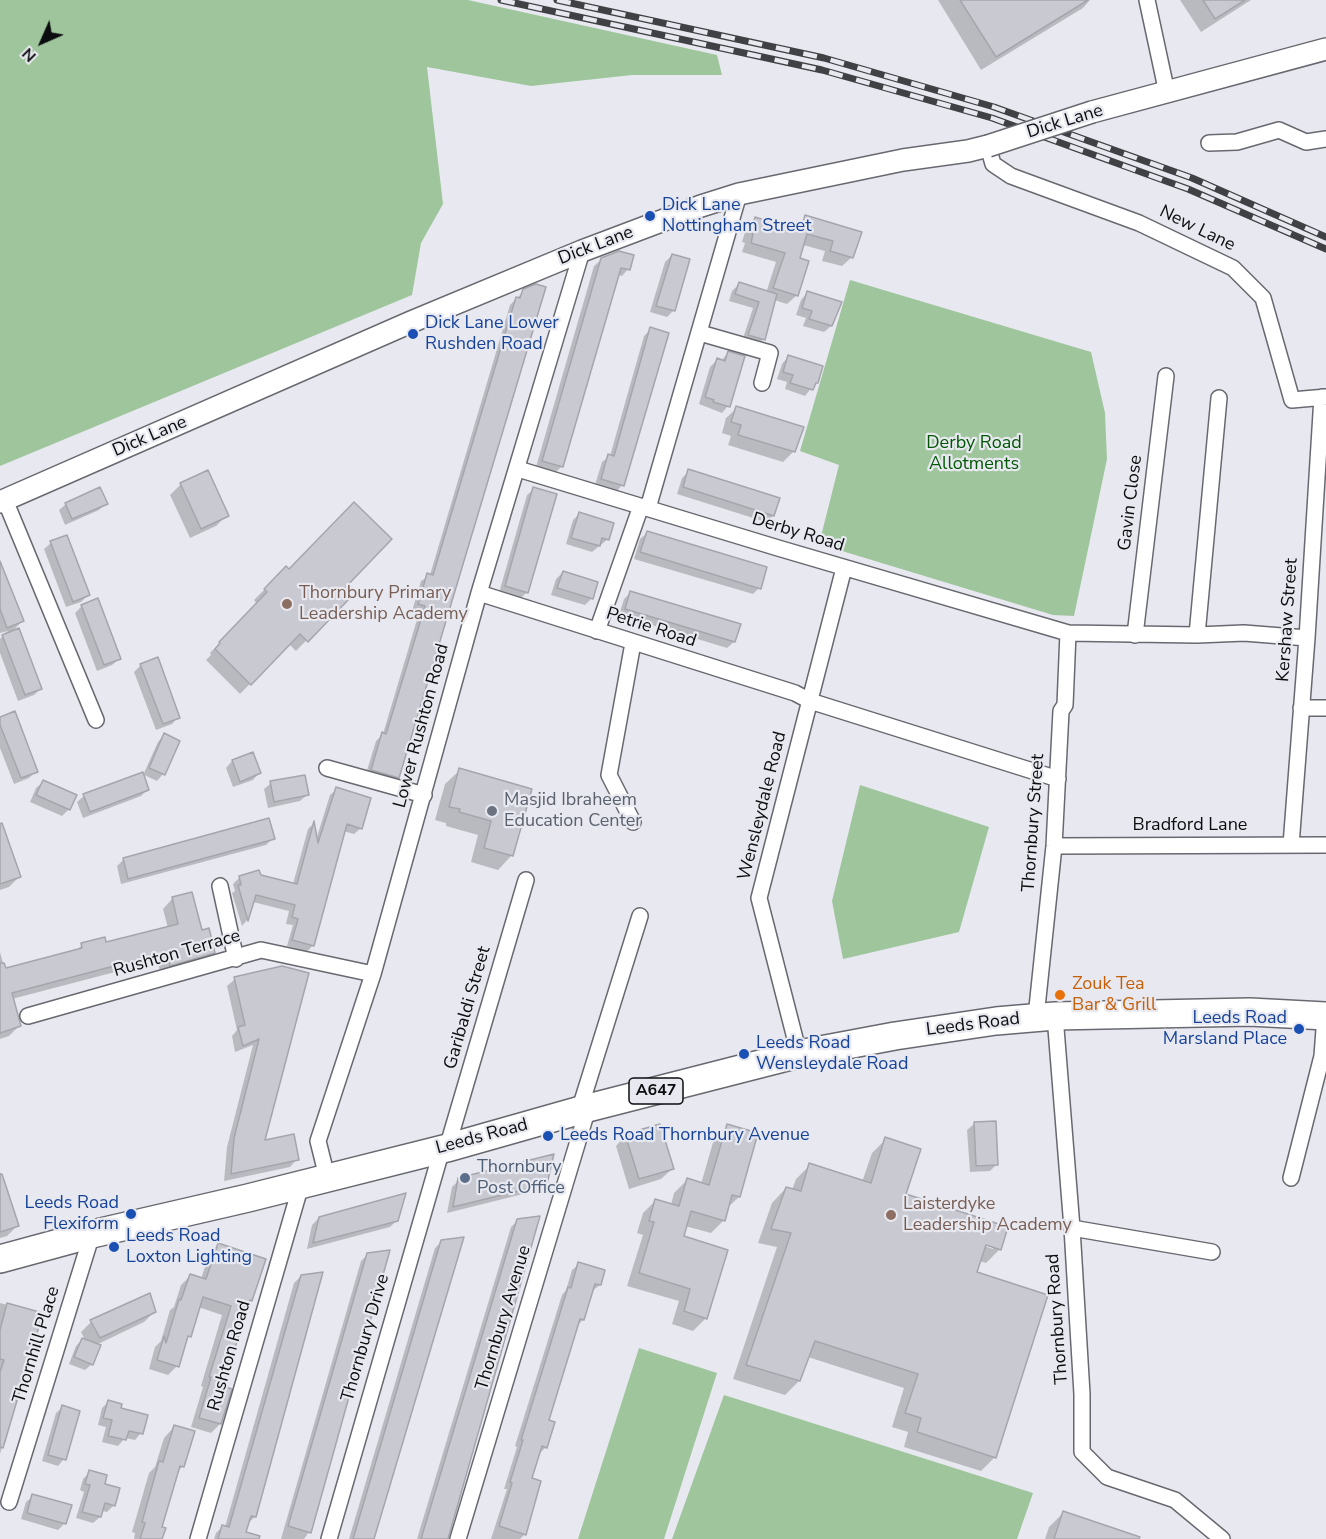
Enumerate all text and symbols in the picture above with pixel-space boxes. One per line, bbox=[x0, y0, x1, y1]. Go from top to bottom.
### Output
north arrow bbox=[12, 12, 72, 72]
text: N bbox=[17, 43, 41, 67]
street label: Dick Lane bbox=[1024, 100, 1106, 144]
place label: Dick Lane Nottingham Street bbox=[662, 195, 811, 238]
street label: New Lane bbox=[1156, 201, 1238, 257]
marker: Dick Lane Nottingham Street bbox=[643, 209, 657, 223]
street label: Dick Lane bbox=[555, 222, 637, 270]
place label: Dick Lane Lower Rushden Road bbox=[425, 313, 559, 356]
marker: Dick Lane Lower Rushden Road bbox=[406, 327, 420, 341]
street label: Dick Lane bbox=[110, 412, 190, 462]
park label: Derby Road Allotments bbox=[926, 433, 1022, 476]
street label: Gavin Close bbox=[1114, 454, 1148, 552]
street label: Derby Road bbox=[749, 509, 847, 557]
street label: Kershaw Street bbox=[1273, 557, 1303, 683]
place label: Thornbury Primary Leadership Academy bbox=[299, 583, 468, 626]
marker: Thornbury Primary Leadership Academy bbox=[280, 597, 294, 611]
street label: Petrie Road bbox=[603, 603, 699, 653]
street label: Lower Rushton Road bbox=[390, 641, 454, 811]
street label: Wensleydale Road bbox=[734, 729, 792, 883]
street label: Thornbury Street bbox=[1018, 753, 1050, 893]
place label: Masjid Ibraheem Education Center bbox=[504, 790, 642, 832]
marker: Masjid Ibraheem Education Center bbox=[485, 804, 499, 818]
street label: Bradford Lane bbox=[1133, 815, 1247, 837]
street label: Rushton Terrace bbox=[111, 926, 243, 982]
street label: Garibaldi Street bbox=[440, 944, 496, 1072]
place label: Zouk Tea Bar & Grill bbox=[1072, 974, 1156, 1016]
marker: Zouk Tea Bar & Grill bbox=[1053, 988, 1067, 1002]
place label: Leeds Road Marsland Place bbox=[1163, 1008, 1287, 1050]
street label: Leeds Road bbox=[925, 1009, 1021, 1041]
marker: Leeds Road Marsland Place bbox=[1292, 1022, 1306, 1036]
place label: Leeds Road Wensleydale Road bbox=[756, 1033, 908, 1076]
marker: Leeds Road Wensleydale Road bbox=[737, 1047, 751, 1061]
road number: A647 bbox=[629, 1078, 683, 1104]
street label: Leeds Road bbox=[434, 1114, 530, 1160]
place label: Leeds Road Thornbury Avenue bbox=[560, 1125, 810, 1147]
marker: Leeds Road Thornbury Avenue bbox=[541, 1129, 555, 1143]
place label: Thornbury Post Office bbox=[477, 1157, 565, 1200]
marker: Thornbury Post Office bbox=[458, 1171, 472, 1185]
place label: Leeds Road Flexiform bbox=[25, 1193, 119, 1236]
place label: Laisterdyke Leadership Academy bbox=[903, 1194, 1072, 1236]
marker: Leeds Road Flexiform bbox=[124, 1207, 138, 1221]
marker: Laisterdyke Leadership Academy bbox=[884, 1208, 898, 1222]
place label: Leeds Road Loxton Lighting bbox=[126, 1226, 252, 1268]
marker: Leeds Road Loxton Lighting bbox=[107, 1240, 121, 1254]
street label: Thornbury Avenue bbox=[472, 1243, 536, 1393]
street label: Thornbury Road bbox=[1043, 1253, 1073, 1385]
street label: Thornbury Drive bbox=[337, 1272, 395, 1404]
street label: Thornhill Place bbox=[9, 1284, 65, 1406]
street label: Rushton Road bbox=[204, 1298, 256, 1414]

